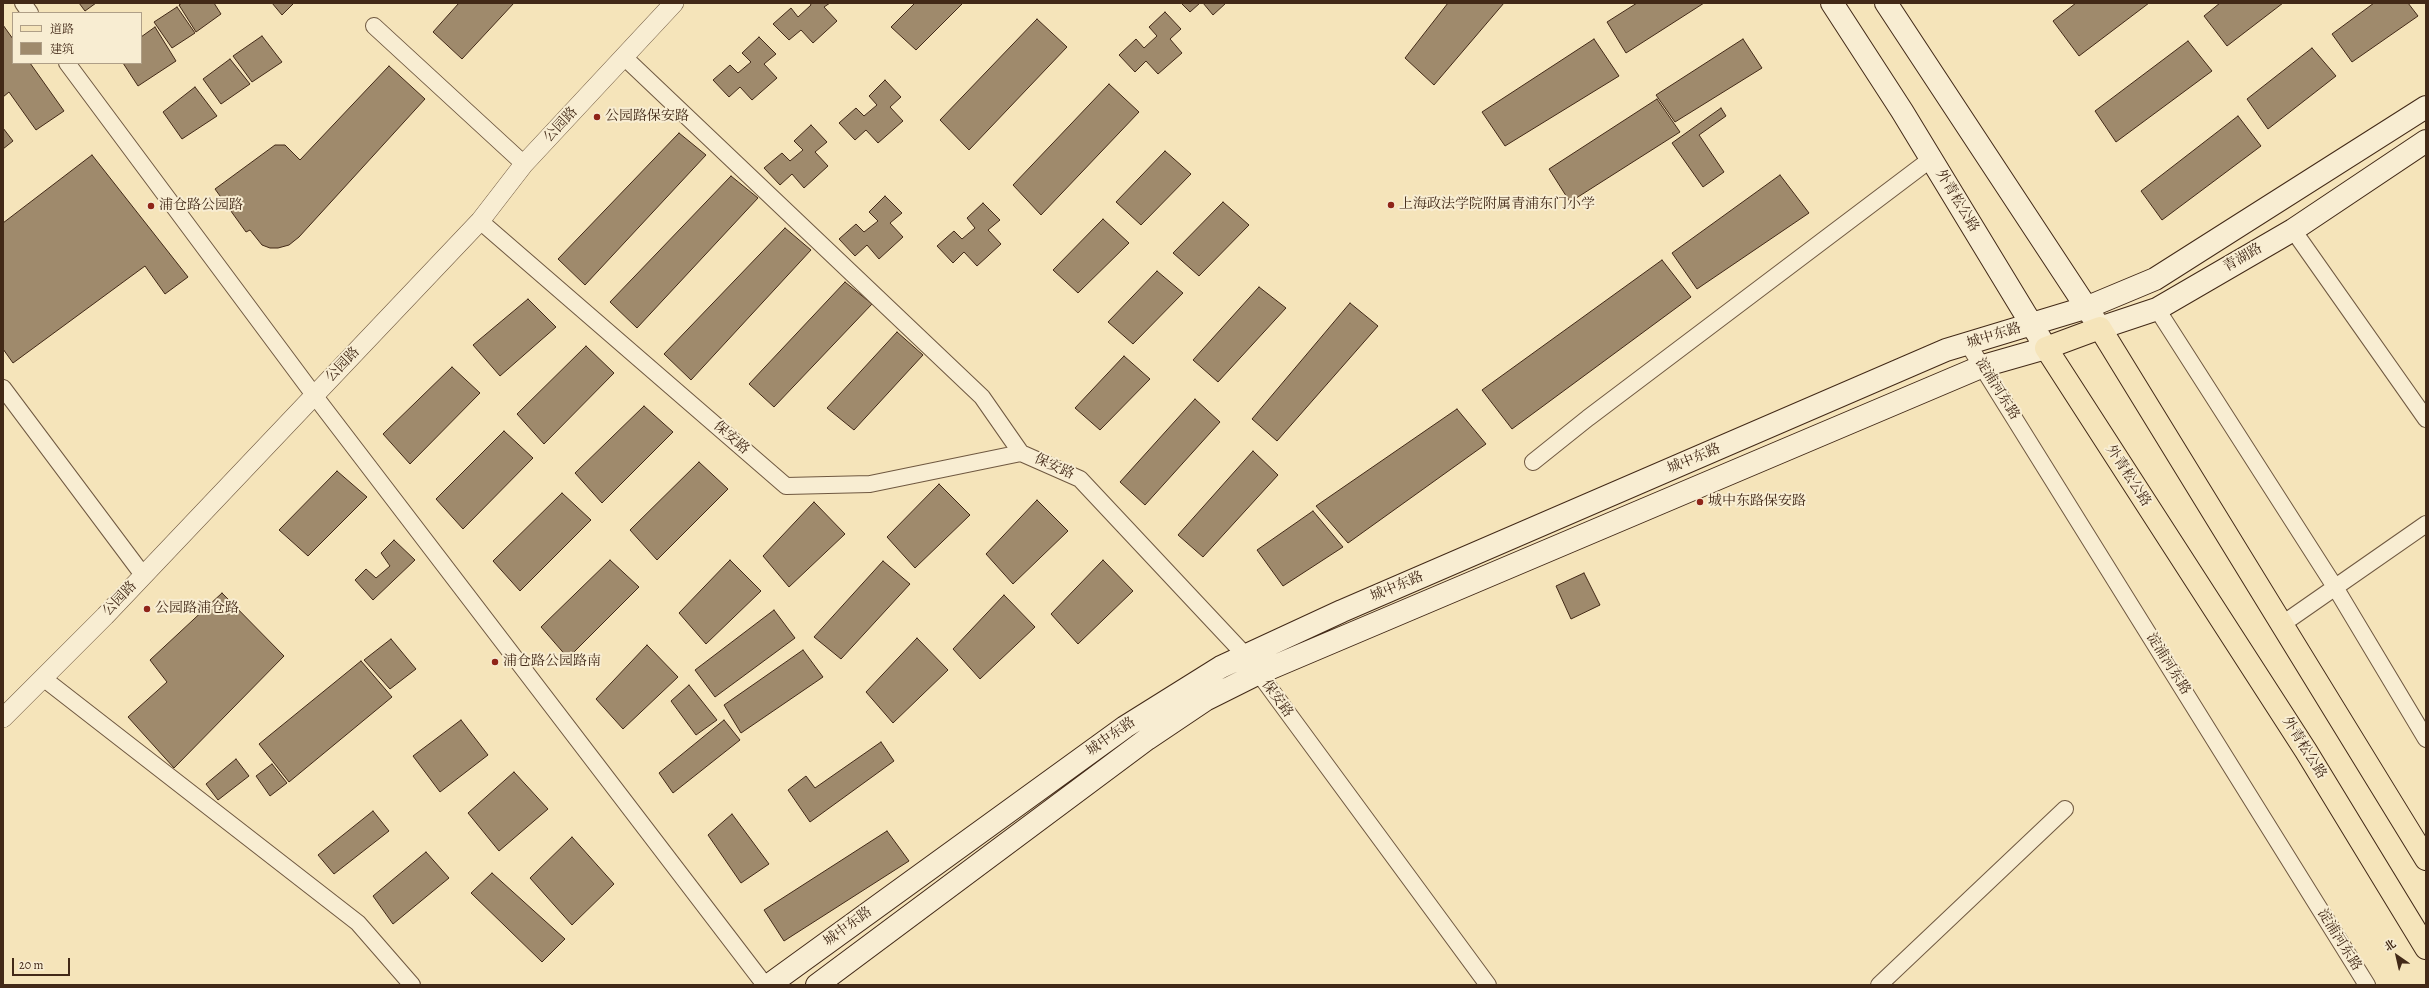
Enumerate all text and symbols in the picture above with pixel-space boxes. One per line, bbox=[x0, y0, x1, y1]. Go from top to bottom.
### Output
legend bbox=[12, 12, 142, 64]
text: 道路 bbox=[50, 21, 74, 37]
text: 建筑 bbox=[50, 41, 74, 57]
street label: 公园路 bbox=[541, 104, 581, 146]
place label: 公园路保安路 bbox=[605, 109, 689, 125]
marker: 公园路保安路 bbox=[592, 112, 602, 122]
street label: 外青松公路 bbox=[1932, 167, 1982, 235]
place label: 上海政法学院附属青浦东门小学 bbox=[1399, 197, 1595, 213]
place label: 浦仓路公园路 bbox=[159, 198, 243, 214]
marker: 上海政法学院附属青浦东门小学 bbox=[1386, 200, 1396, 210]
marker: 浦仓路公园路 bbox=[146, 201, 156, 211]
street label: 青湖路 bbox=[2221, 240, 2265, 276]
street label: 城中东路 bbox=[1965, 320, 2023, 352]
street label: 公园路 bbox=[322, 344, 364, 386]
street label: 淀浦河东路 bbox=[1971, 355, 2023, 423]
street label: 保安路 bbox=[710, 418, 752, 458]
street label: 城中东路 bbox=[1665, 440, 1723, 478]
street label: 外青松公路 bbox=[2102, 442, 2154, 510]
street label: 保安路 bbox=[1031, 451, 1077, 483]
place label: 城中东路保安路 bbox=[1708, 494, 1806, 510]
marker: 城中东路保安路 bbox=[1695, 497, 1705, 507]
street label: 城中东路 bbox=[1368, 568, 1426, 606]
street label: 公园路 bbox=[99, 578, 141, 620]
place label: 公园路浦仓路 bbox=[155, 601, 239, 617]
marker: 公园路浦仓路 bbox=[142, 604, 152, 614]
street label: 淀浦河东路 bbox=[2142, 630, 2194, 698]
place label: 浦仓路公园路南 bbox=[503, 654, 601, 670]
marker: 浦仓路公园路南 bbox=[490, 657, 500, 667]
street label: 保安路 bbox=[1258, 677, 1296, 721]
street label: 城中东路 bbox=[1083, 714, 1139, 760]
street label: 外青松公路 bbox=[2278, 714, 2330, 782]
street label: 城中东路 bbox=[820, 904, 876, 950]
street label: 淀浦河东路 bbox=[2313, 906, 2365, 974]
north arrow bbox=[2377, 936, 2417, 976]
text: 北 bbox=[2381, 936, 2399, 955]
scale bar bbox=[14, 950, 72, 976]
text: 20 m bbox=[19, 957, 43, 973]

